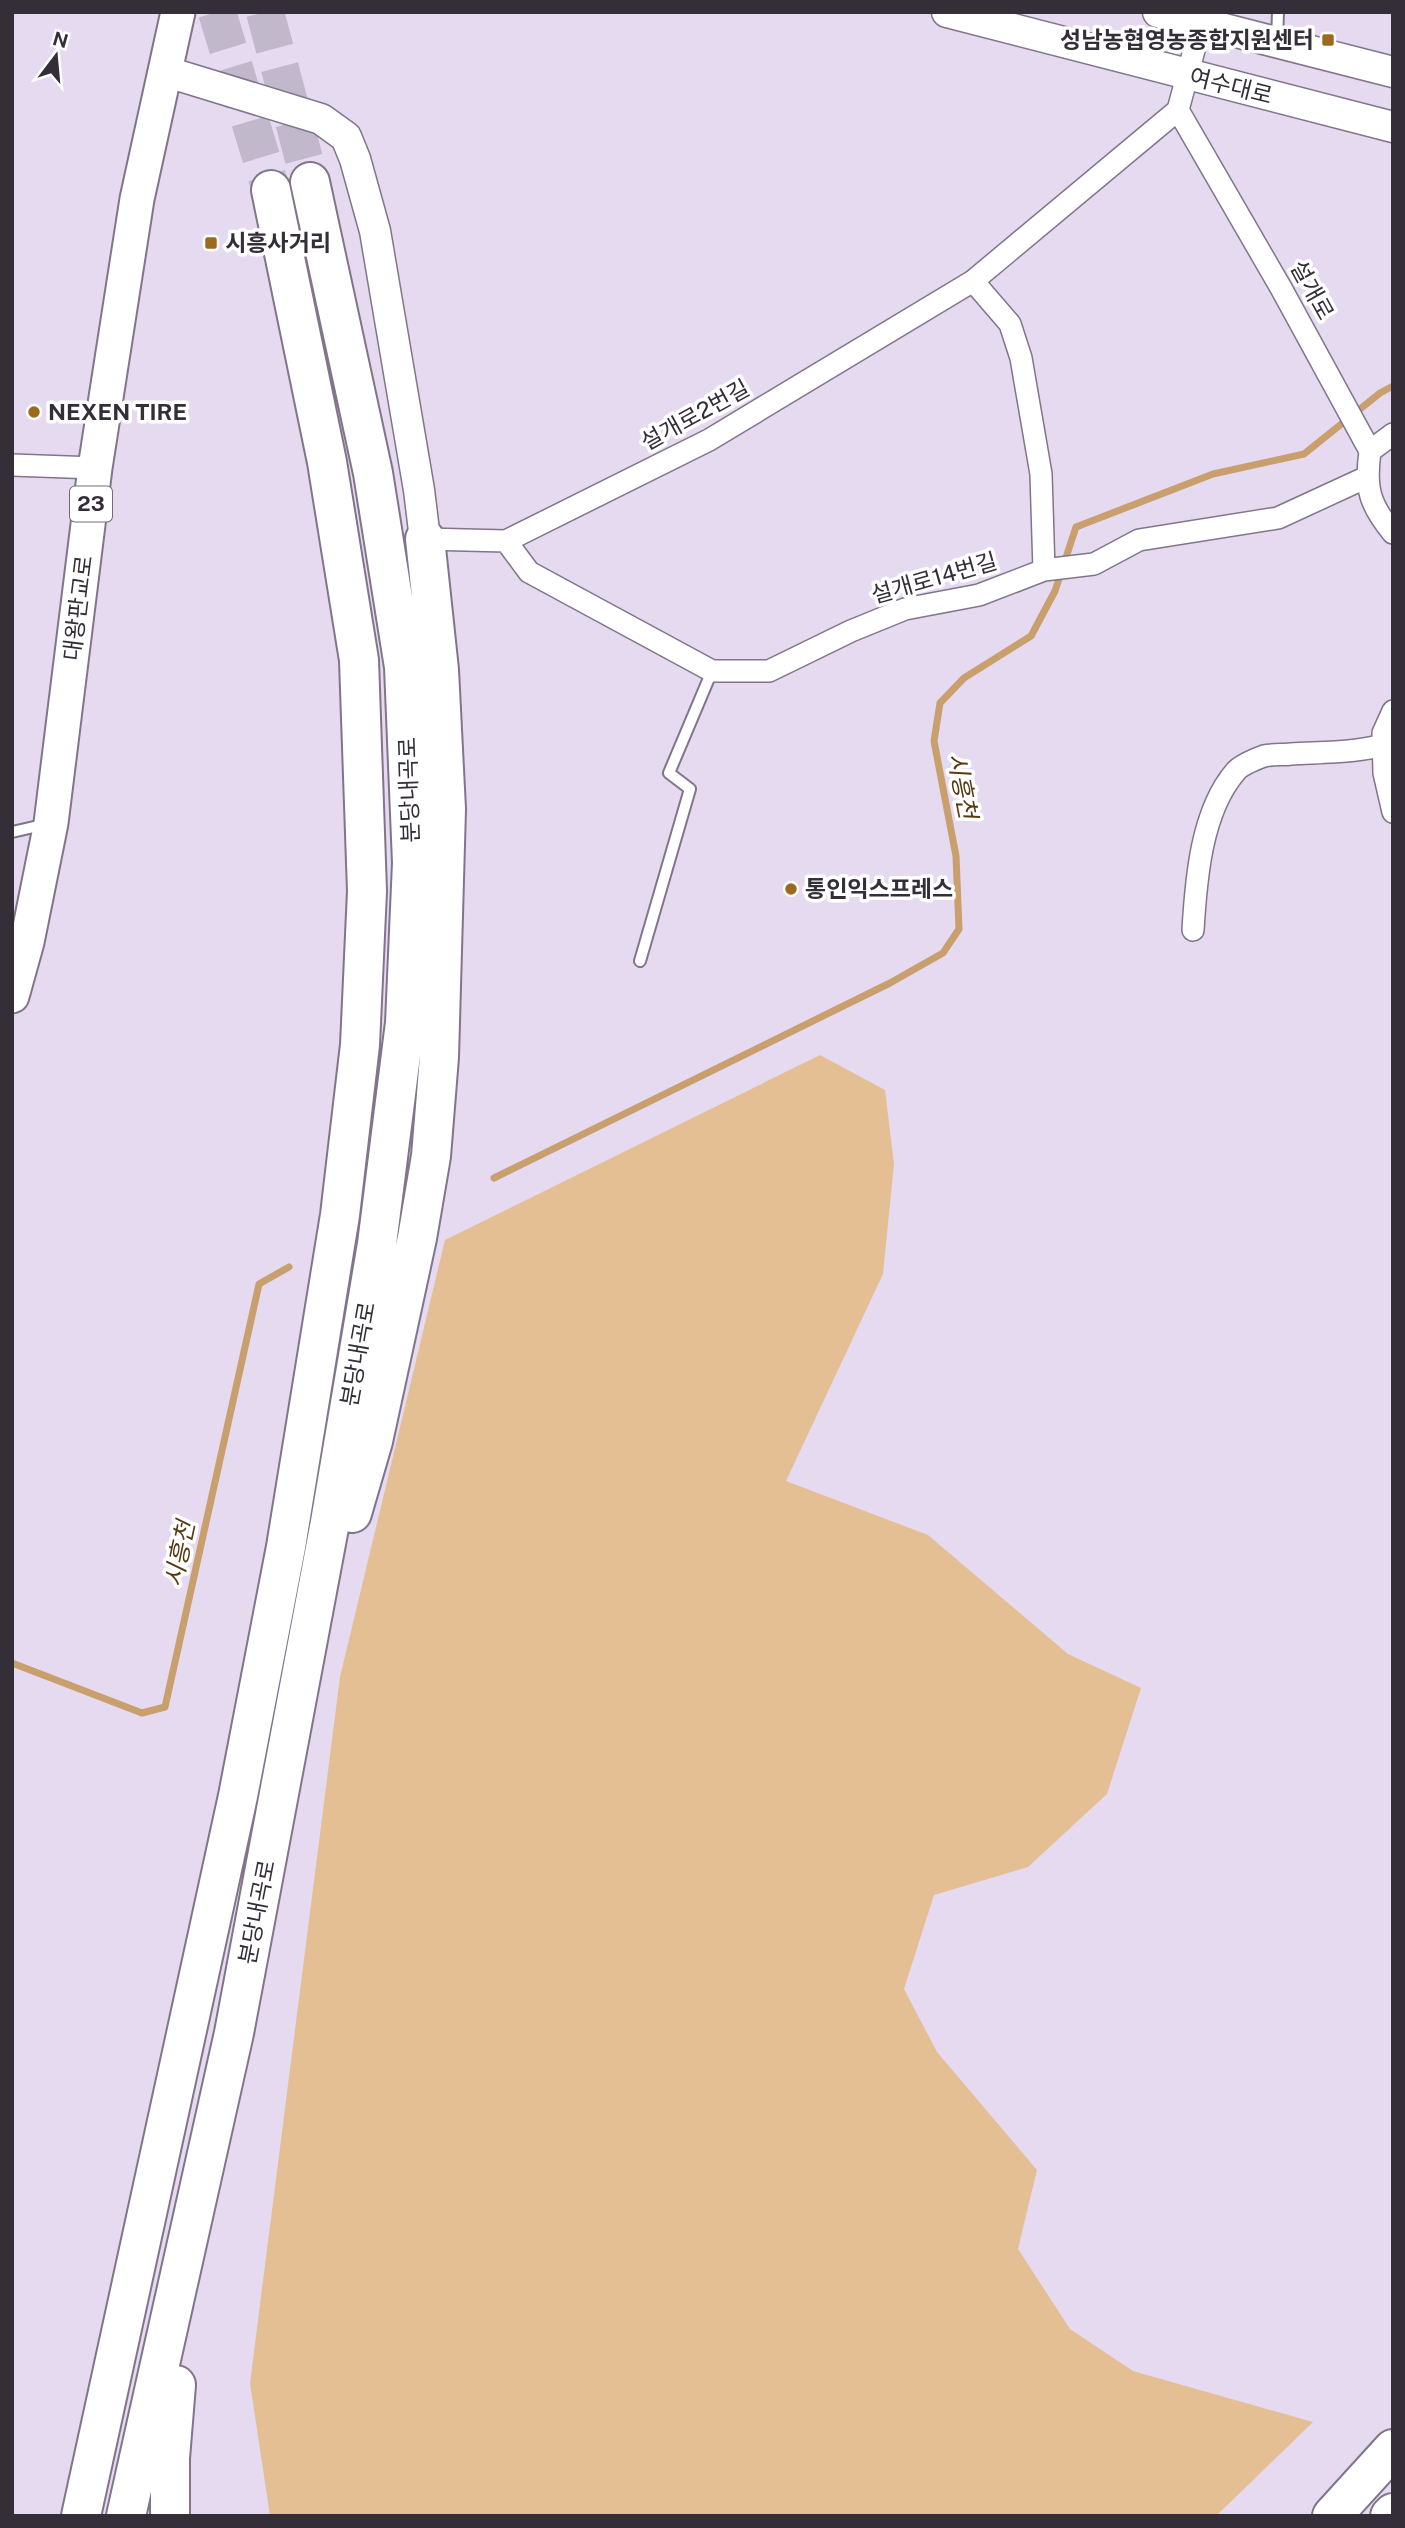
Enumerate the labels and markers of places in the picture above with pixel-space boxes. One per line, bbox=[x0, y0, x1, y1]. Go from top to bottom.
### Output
place label: 성남농협영농종합지원센터 bbox=[1060, 26, 1314, 53]
marker: 성남농협영농종합지원센터 bbox=[1320, 32, 1336, 48]
place label: 시흥사거리 bbox=[225, 229, 331, 256]
marker: 시흥사거리 bbox=[203, 235, 219, 251]
place label: NEXEN TIRE bbox=[48, 398, 187, 425]
marker: NEXEN TIRE bbox=[26, 404, 42, 420]
place label: 통인익스프레스 bbox=[805, 875, 953, 902]
marker: 통인익스프레스 bbox=[783, 881, 799, 897]

